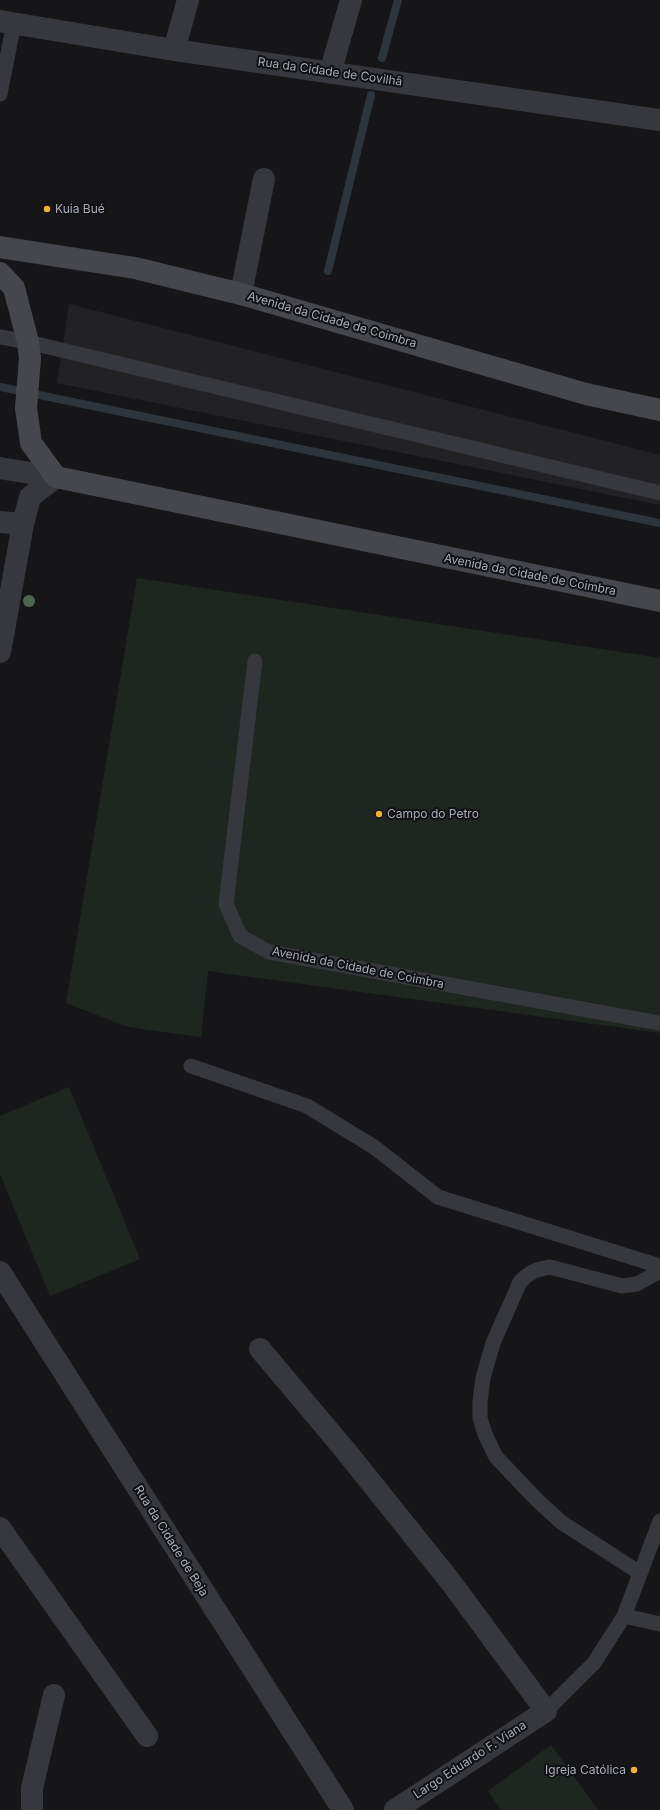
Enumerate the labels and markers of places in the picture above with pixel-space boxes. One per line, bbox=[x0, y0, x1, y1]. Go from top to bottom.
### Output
place label: Kuia Bué bbox=[55, 202, 105, 216]
marker: Kuia Bué bbox=[42, 204, 52, 214]
place label: Campo do Petro bbox=[387, 807, 479, 821]
marker: Campo do Petro bbox=[374, 809, 384, 819]
place label: Igreja Católica bbox=[545, 1763, 626, 1777]
marker: Igreja Católica bbox=[629, 1765, 639, 1775]

